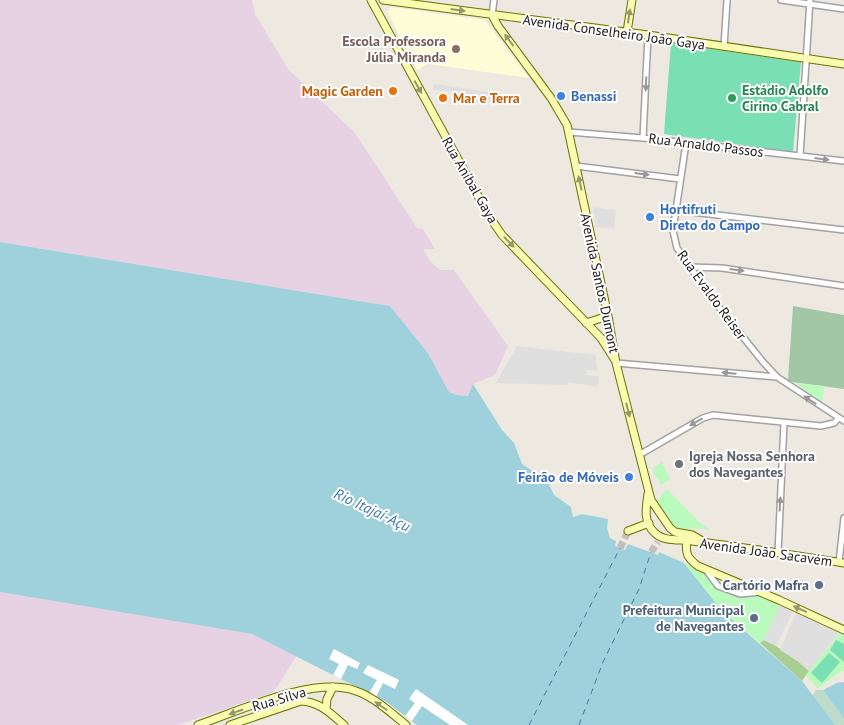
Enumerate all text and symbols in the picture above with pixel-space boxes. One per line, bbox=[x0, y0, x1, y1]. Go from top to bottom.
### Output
one-way arrow bbox=[450, 6, 466, 14]
one-way arrow bbox=[626, 8, 634, 24]
street label: Avenida Conselheiro João Gaya bbox=[522, 10, 706, 54]
place label: Escola Professora Júlia Miranda bbox=[342, 32, 446, 66]
one-way arrow bbox=[503, 34, 514, 47]
marker: Escola Professora Júlia Miranda bbox=[450, 43, 462, 55]
one-way arrow bbox=[641, 76, 649, 92]
one-way arrow bbox=[414, 80, 422, 95]
place label: Estádio Adolfo Cirino Cabral bbox=[742, 81, 829, 115]
place label: Magic Garden bbox=[302, 82, 383, 100]
marker: Magic Garden bbox=[387, 85, 399, 97]
place label: Benassi bbox=[571, 87, 617, 105]
place label: Mar e Terra bbox=[453, 89, 520, 107]
marker: Benassi bbox=[555, 90, 567, 102]
marker: Mar e Terra bbox=[437, 92, 449, 104]
marker: Estádio Adolfo Cirino Cabral bbox=[726, 92, 738, 104]
street label: Rua Arnaldo Passos bbox=[647, 129, 765, 161]
street label: Rua Aníbal Gaya bbox=[438, 134, 502, 226]
one-way arrow bbox=[814, 155, 830, 163]
one-way arrow bbox=[634, 170, 650, 178]
one-way arrow bbox=[576, 175, 584, 191]
place label: Hortifruti Direto do Campo bbox=[660, 200, 761, 234]
street label: Avenida Santos Dumont bbox=[576, 211, 624, 355]
marker: Hortifruti Direto do Campo bbox=[644, 211, 656, 223]
one-way arrow bbox=[503, 236, 515, 248]
street label: Rua Evaldo Reiser bbox=[673, 247, 751, 344]
one-way arrow bbox=[730, 266, 746, 274]
one-way arrow bbox=[720, 368, 736, 376]
one-way arrow bbox=[803, 395, 817, 404]
one-way arrow bbox=[624, 403, 632, 418]
one-way arrow bbox=[690, 417, 703, 426]
place label: Igreja Nossa Senhora dos Navegantes bbox=[689, 447, 815, 481]
marker: Igreja Nossa Senhora dos Navegantes bbox=[673, 458, 685, 470]
place label: Feirão de Móveis bbox=[518, 468, 619, 486]
marker: Feirão de Móveis bbox=[623, 471, 635, 483]
water label: Rio Itajaí-Açu bbox=[331, 484, 414, 536]
one-way arrow bbox=[777, 496, 785, 512]
street label: Avenida João Sacavém bbox=[699, 534, 833, 570]
place label: Cartório Mafra bbox=[722, 576, 809, 594]
marker: Cartório Mafra bbox=[813, 579, 825, 591]
place label: Prefeitura Municipal de Navegantes bbox=[623, 601, 745, 635]
one-way arrow bbox=[793, 605, 807, 613]
marker: Prefeitura Municipal de Navegantes bbox=[748, 612, 760, 624]
street label: Rua Silva bbox=[250, 683, 308, 715]
one-way arrow bbox=[374, 701, 387, 711]
one-way arrow bbox=[228, 709, 243, 716]

